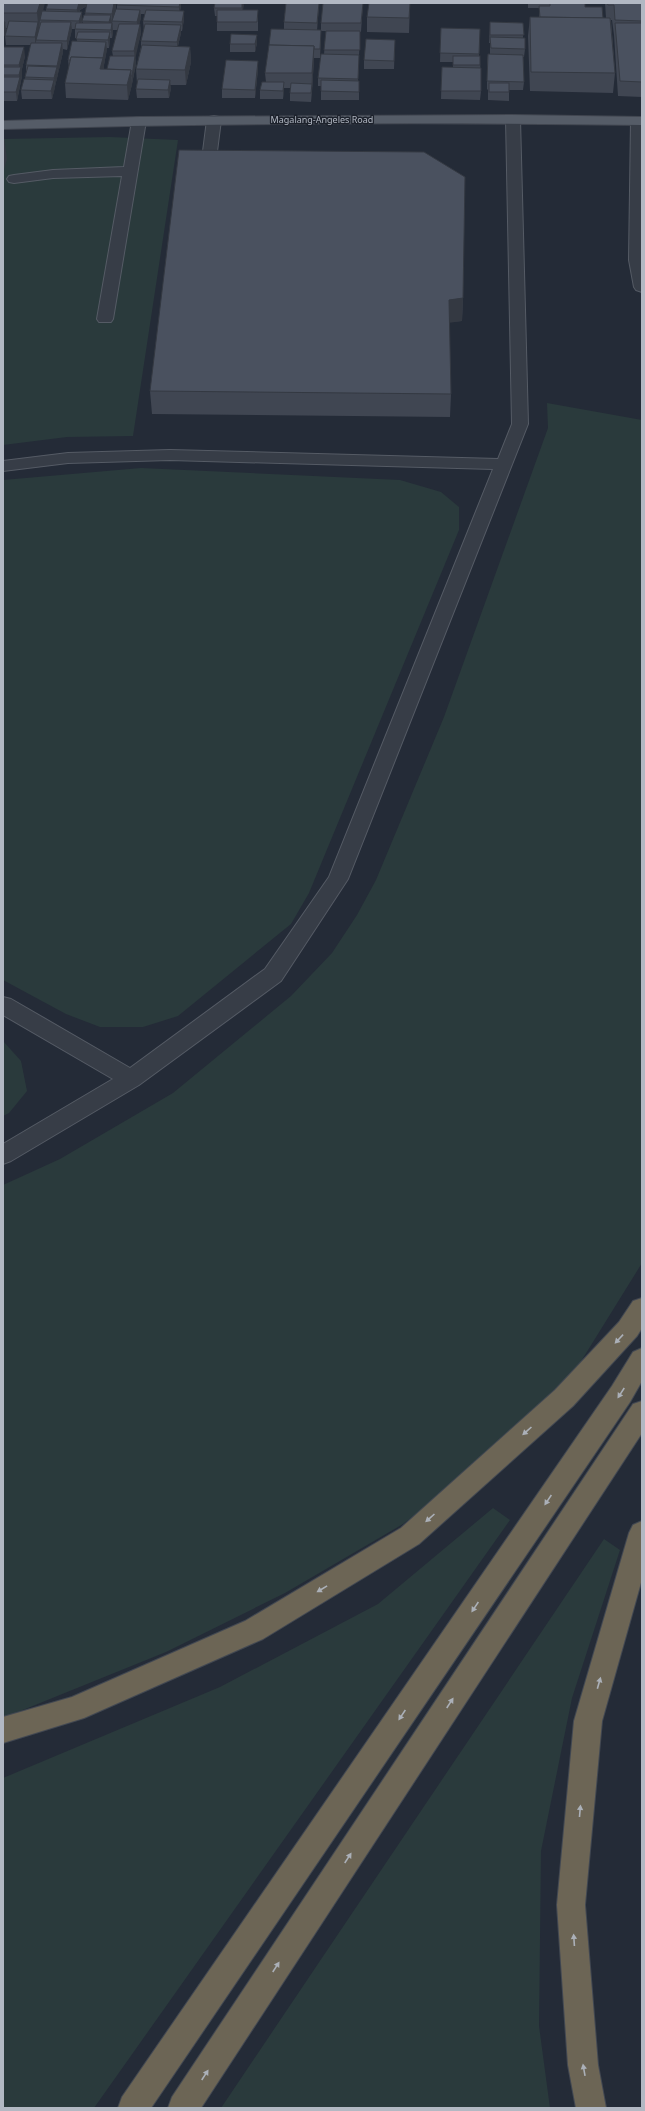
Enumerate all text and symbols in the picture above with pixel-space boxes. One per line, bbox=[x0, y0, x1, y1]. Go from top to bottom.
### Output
street label: Magalang-Angeles Road bbox=[271, 113, 373, 126]
one-way arrow bbox=[614, 1334, 623, 1344]
one-way arrow bbox=[618, 1387, 625, 1398]
one-way arrow bbox=[522, 1427, 532, 1436]
one-way arrow bbox=[544, 1495, 552, 1505]
one-way arrow bbox=[425, 1513, 435, 1523]
one-way arrow bbox=[316, 1586, 328, 1593]
one-way arrow bbox=[471, 1602, 479, 1613]
one-way arrow bbox=[596, 1676, 602, 1688]
one-way arrow bbox=[447, 1697, 454, 1709]
one-way arrow bbox=[398, 1709, 406, 1720]
one-way arrow bbox=[576, 1805, 583, 1817]
one-way arrow bbox=[344, 1853, 352, 1864]
one-way arrow bbox=[570, 1934, 577, 1946]
one-way arrow bbox=[273, 1961, 280, 1973]
one-way arrow bbox=[580, 2064, 586, 2076]
one-way arrow bbox=[201, 2070, 209, 2081]

